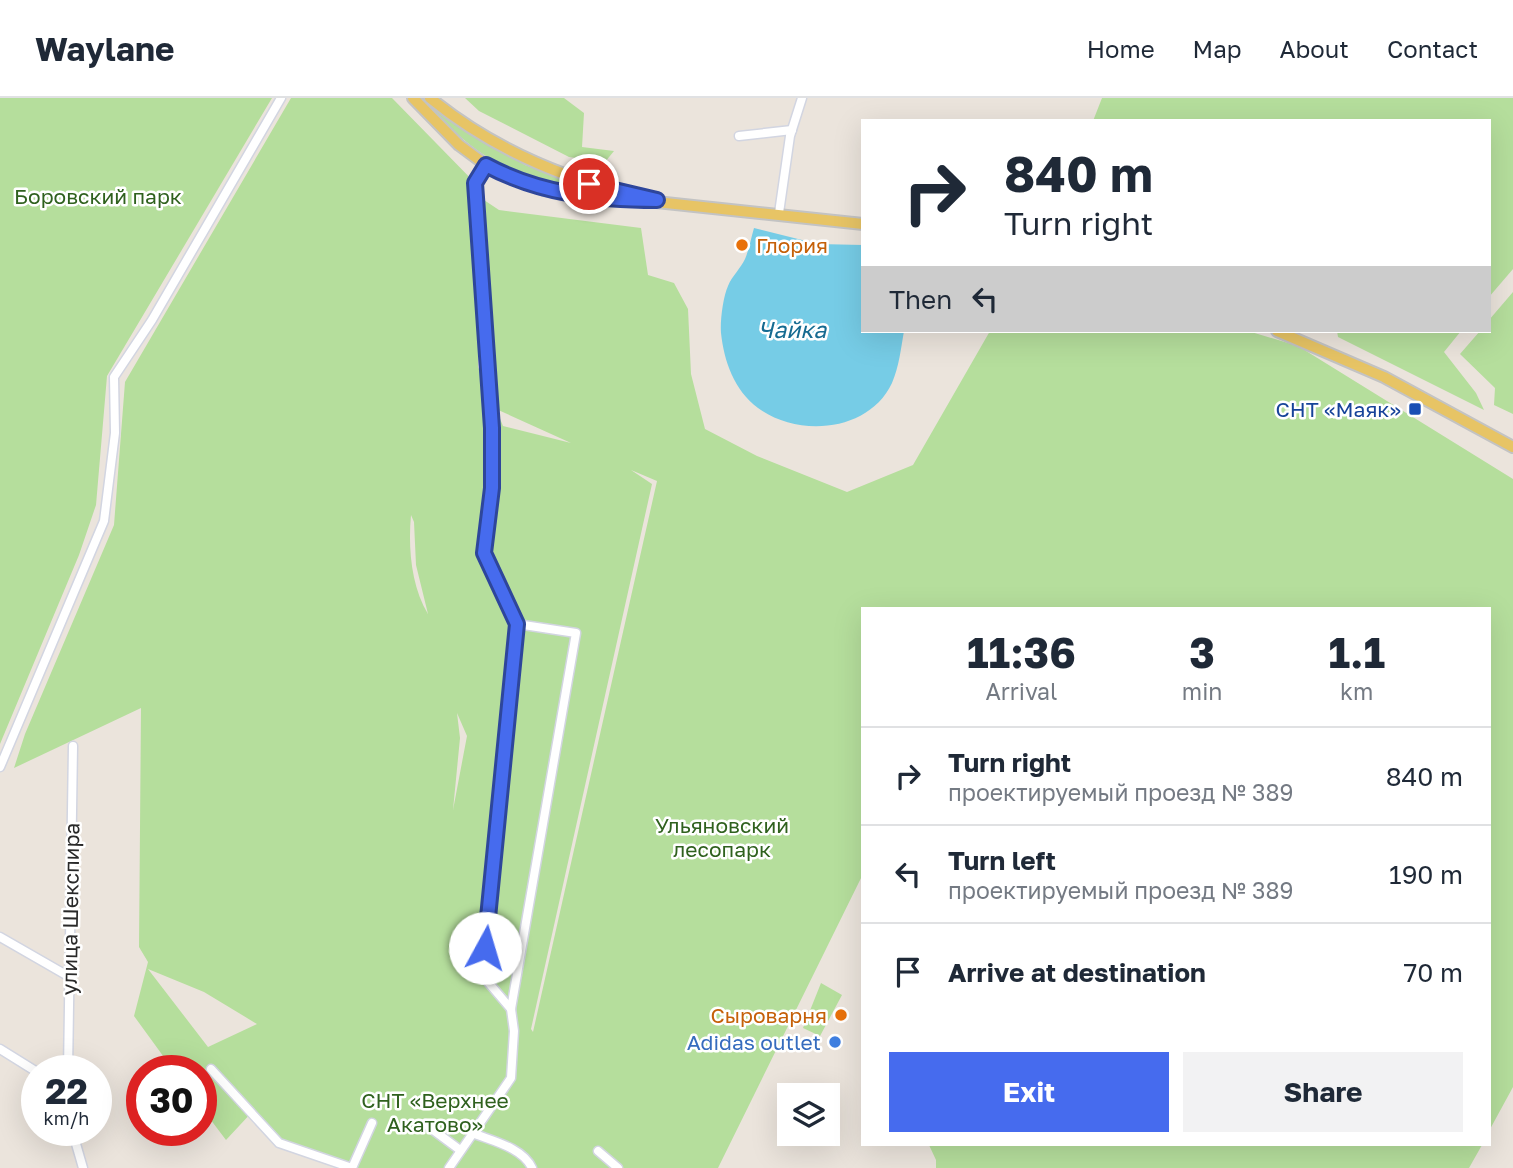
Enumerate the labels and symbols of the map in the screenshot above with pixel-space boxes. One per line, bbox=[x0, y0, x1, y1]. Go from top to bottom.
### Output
pin bbox=[559, 154, 619, 214]
park label: Боровский парк bbox=[14, 183, 182, 209]
place label: Глория bbox=[756, 232, 828, 258]
marker: Глория bbox=[734, 237, 750, 253]
water label: Чайка bbox=[758, 315, 827, 343]
place label: СНТ «Маяк» bbox=[1275, 396, 1401, 422]
marker: СНТ «Маяк» bbox=[1407, 401, 1423, 417]
park label: Ульяновский лесопарк bbox=[655, 812, 789, 862]
street label: улица Шекспира bbox=[55, 822, 85, 996]
position arrow bbox=[448, 911, 522, 985]
place label: Сыроварня bbox=[710, 1002, 827, 1028]
marker: Сыроварня bbox=[833, 1007, 849, 1023]
place label: Adidas outlet bbox=[687, 1029, 821, 1055]
marker: Adidas outlet bbox=[827, 1034, 843, 1050]
speed limit sign: 30 bbox=[126, 1055, 217, 1146]
park label: СНТ «Верхнее Акатово» bbox=[361, 1087, 509, 1137]

